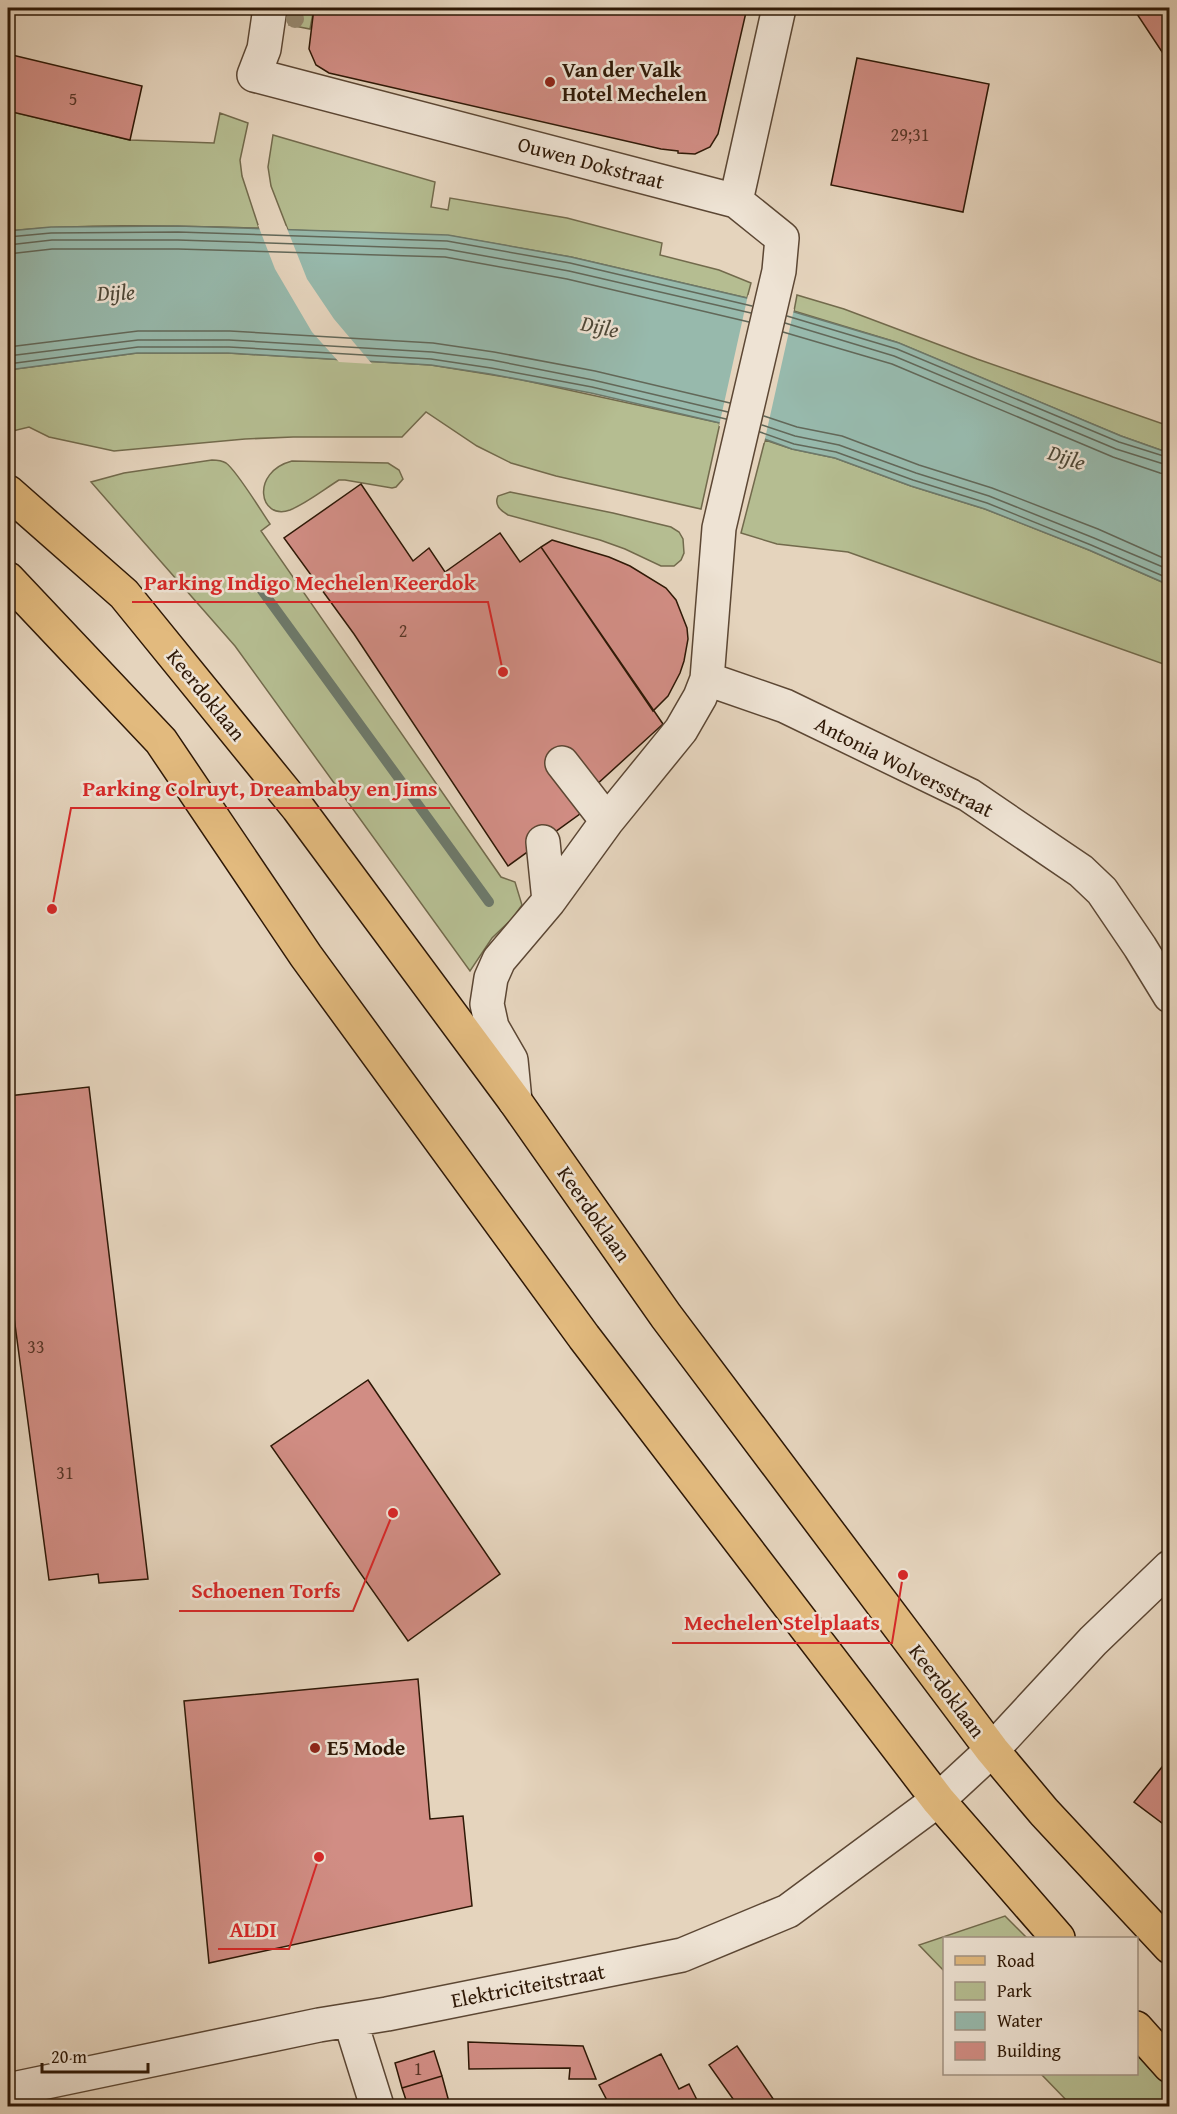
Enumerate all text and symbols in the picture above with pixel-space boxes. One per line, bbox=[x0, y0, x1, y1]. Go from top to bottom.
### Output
place label: Van der Valk Hotel Mechelen bbox=[562, 54, 707, 109]
marker: Van der Valk Hotel Mechelen bbox=[543, 75, 557, 89]
house number: 5 bbox=[69, 85, 77, 112]
house number: 29;31 bbox=[890, 121, 930, 148]
street label: Ouwen Dokstraat bbox=[514, 128, 668, 197]
water label: Dijle bbox=[96, 275, 136, 309]
water label: Dijle bbox=[577, 306, 622, 346]
water label: Dijle bbox=[1043, 436, 1090, 478]
callout: Parking Indigo Mechelen Keerdok bbox=[132, 562, 488, 602]
text: Parking Indigo Mechelen Keerdok bbox=[144, 566, 476, 598]
house number: 2 bbox=[399, 617, 407, 644]
street label: Keerdoklaan bbox=[160, 642, 253, 748]
street label: Antonia Wolversstraat bbox=[810, 708, 999, 825]
callout: Parking Colruyt, Dreambaby en Jims bbox=[71, 768, 450, 808]
text: Parking Colruyt, Dreambaby en Jims bbox=[82, 772, 438, 804]
street label: Keerdoklaan bbox=[550, 1159, 639, 1268]
house number: 33 bbox=[27, 1333, 45, 1360]
house number: 31 bbox=[56, 1459, 74, 1486]
callout: Schoenen Torfs bbox=[179, 1571, 353, 1611]
text: Schoenen Torfs bbox=[191, 1574, 341, 1606]
callout: Mechelen Stelplaats bbox=[672, 1603, 892, 1643]
text: Mechelen Stelplaats bbox=[684, 1606, 880, 1638]
street label: Keerdoklaan bbox=[902, 1637, 993, 1744]
place label: E5 Mode bbox=[327, 1732, 405, 1763]
marker: E5 Mode bbox=[308, 1741, 322, 1755]
callout: ALDI bbox=[218, 1909, 289, 1949]
text: ALDI bbox=[229, 1913, 277, 1945]
legend bbox=[943, 1937, 1138, 2075]
text: Road bbox=[997, 1947, 1035, 1974]
street label: Elektriciteitstraat bbox=[448, 1955, 608, 2016]
text: Park bbox=[997, 1977, 1033, 2004]
text: Water bbox=[997, 2007, 1043, 2034]
scale bar bbox=[42, 2036, 148, 2074]
text: Building bbox=[997, 2037, 1061, 2064]
text: 20 m bbox=[51, 2043, 87, 2070]
house number: 1 bbox=[414, 2055, 422, 2082]

